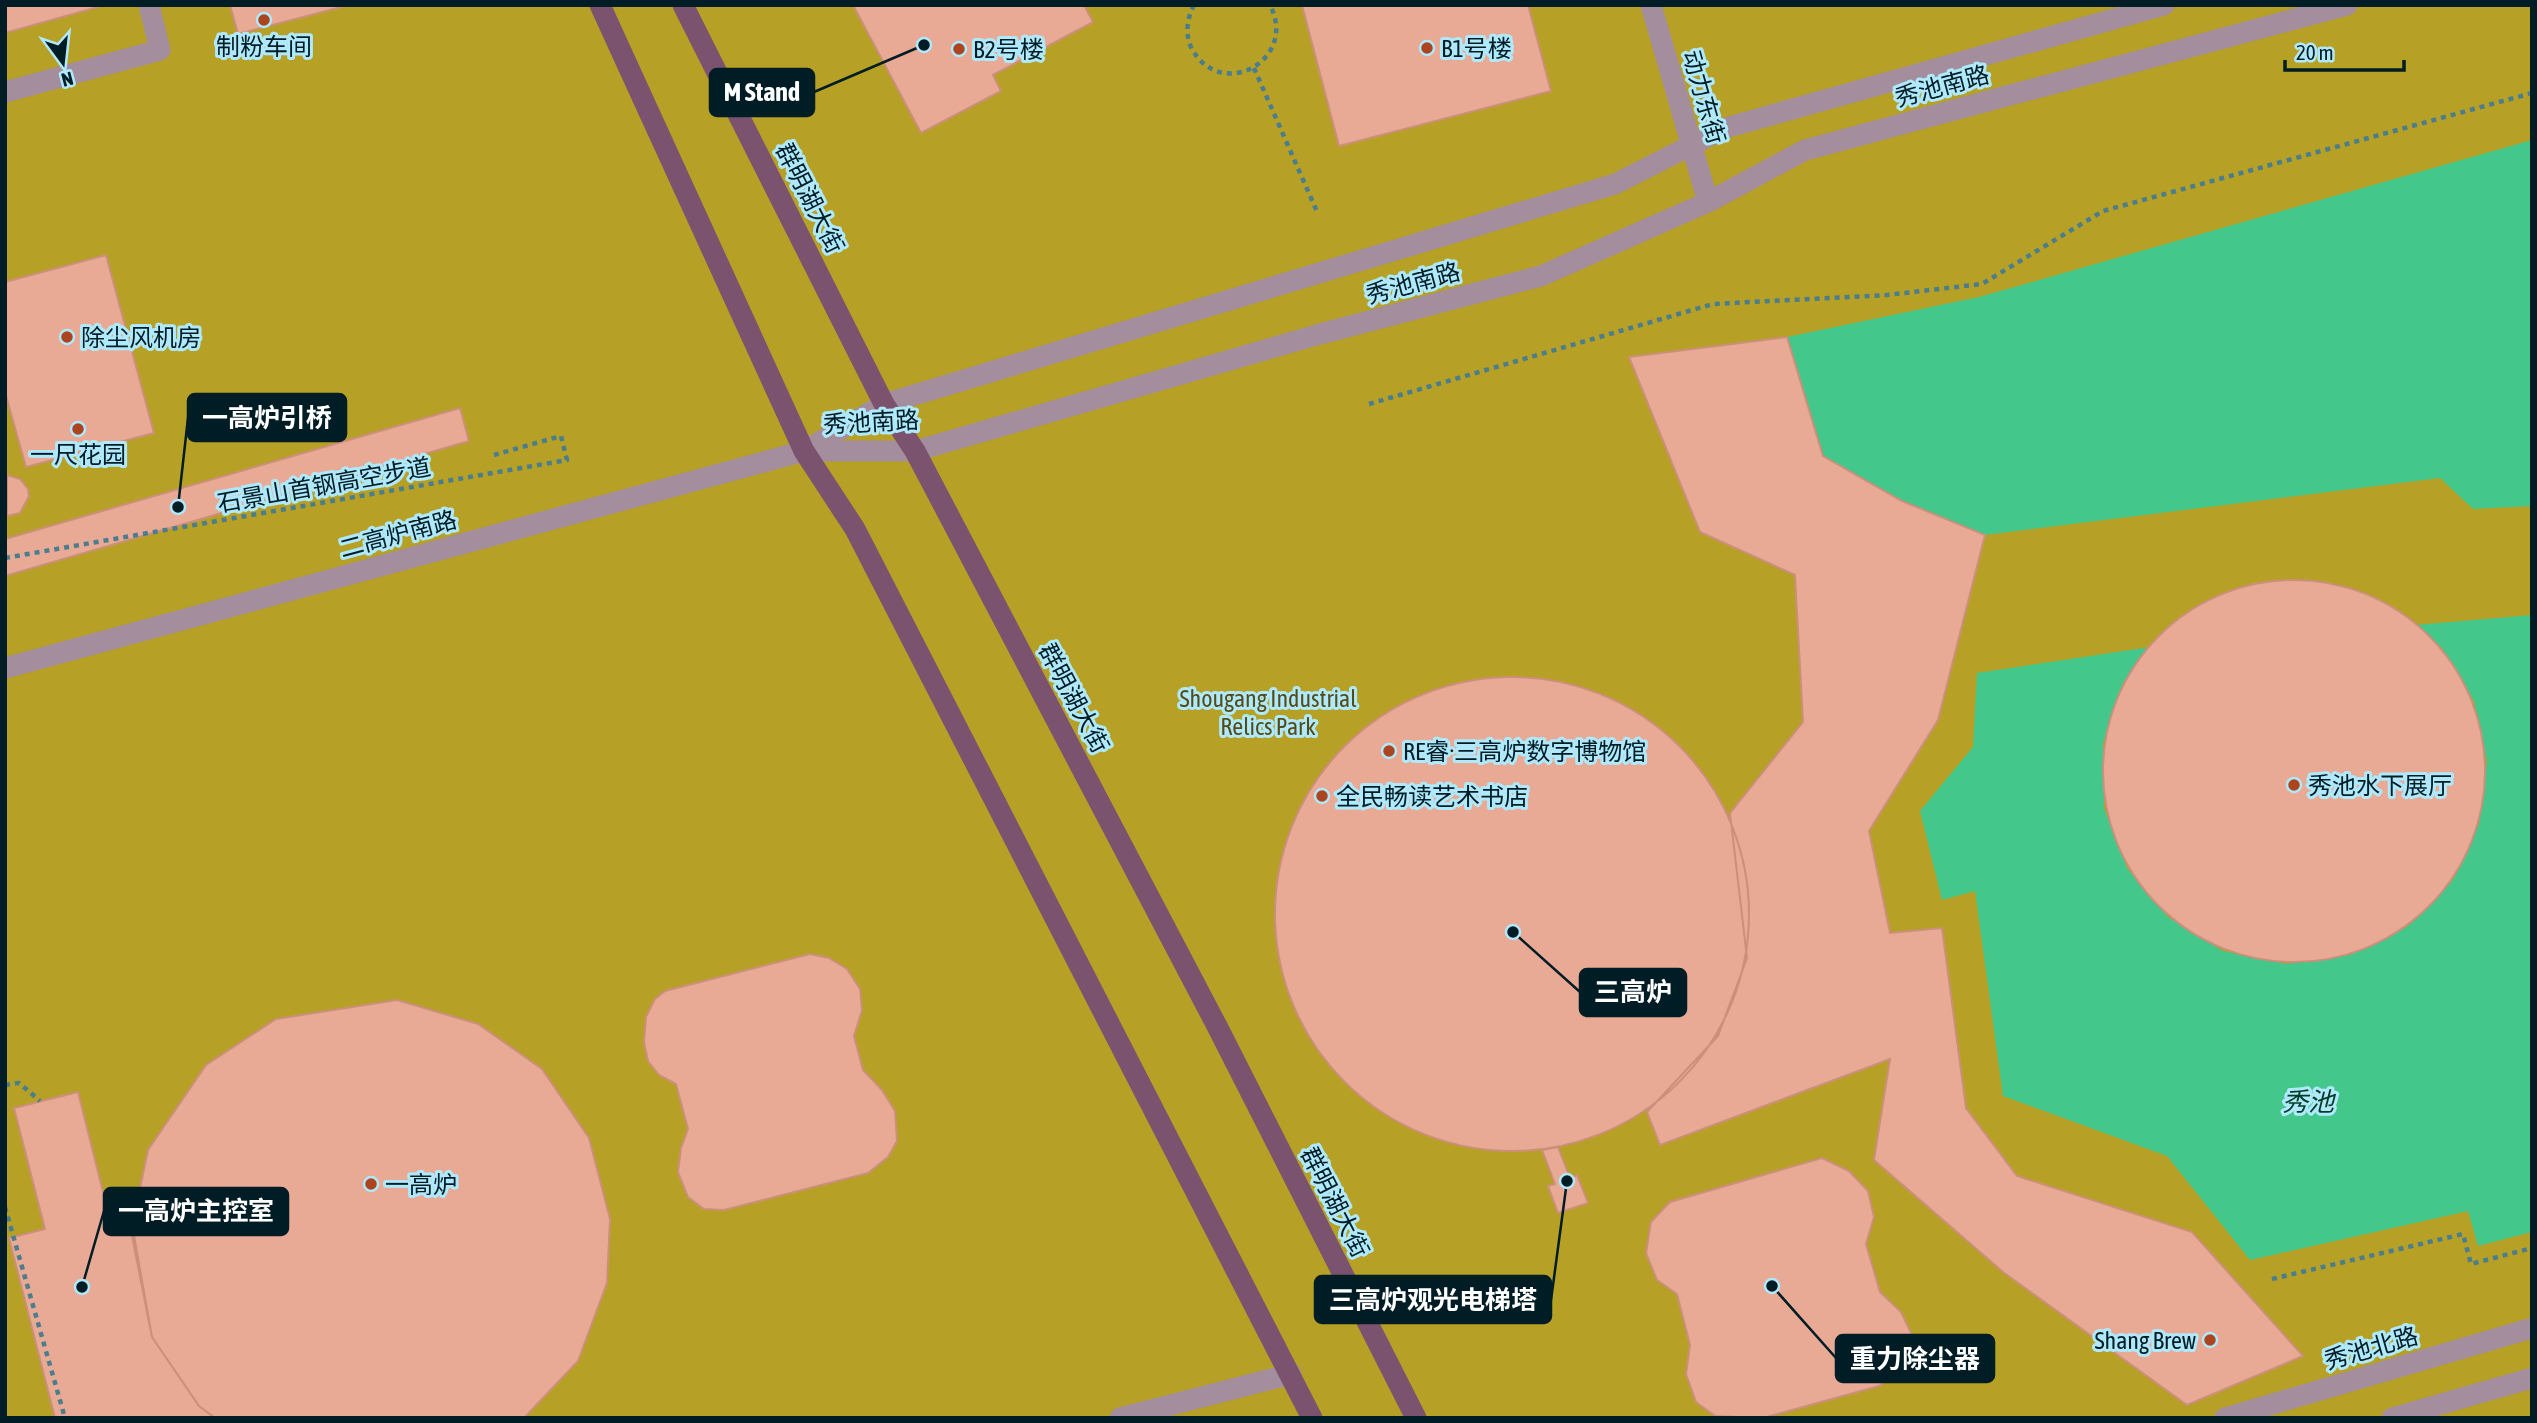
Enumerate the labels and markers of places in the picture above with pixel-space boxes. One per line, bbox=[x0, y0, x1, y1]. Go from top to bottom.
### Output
marker: 制粉车间 bbox=[256, 12, 272, 28]
place label: 制粉车间 bbox=[216, 33, 312, 60]
place label: B1号楼 bbox=[1441, 35, 1512, 62]
place label: B2号楼 bbox=[973, 36, 1044, 63]
marker: B1号楼 bbox=[1419, 40, 1435, 56]
marker: B2号楼 bbox=[951, 41, 967, 57]
callout: M Stand bbox=[710, 69, 814, 116]
place label: 除尘风机房 bbox=[81, 324, 201, 351]
marker: 除尘风机房 bbox=[59, 329, 75, 345]
callout: 一高炉引桥 bbox=[188, 394, 346, 441]
marker: 一尺花园 bbox=[70, 421, 86, 437]
place label: 一尺花园 bbox=[30, 441, 126, 468]
place label: RE睿·三高炉数字博物馆 bbox=[1403, 738, 1646, 765]
marker: RE睿·三高炉数字博物馆 bbox=[1381, 743, 1397, 759]
place label: 秀池水下展厅 bbox=[2308, 772, 2452, 799]
marker: 秀池水下展厅 bbox=[2286, 777, 2302, 793]
place label: 全民畅读艺术书店 bbox=[1336, 783, 1528, 810]
marker: 全民畅读艺术书店 bbox=[1314, 788, 1330, 804]
callout: 三高炉 bbox=[1580, 969, 1686, 1016]
place label: 一高炉 bbox=[385, 1171, 457, 1198]
marker: 一高炉 bbox=[363, 1176, 379, 1192]
callout: 一高炉主控室 bbox=[104, 1188, 288, 1235]
callout: 三高炉观光电梯塔 bbox=[1315, 1276, 1551, 1323]
place label: Shang Brew bbox=[2094, 1327, 2196, 1354]
marker: Shang Brew bbox=[2202, 1332, 2218, 1348]
callout: 重力除尘器 bbox=[1836, 1335, 1994, 1382]

